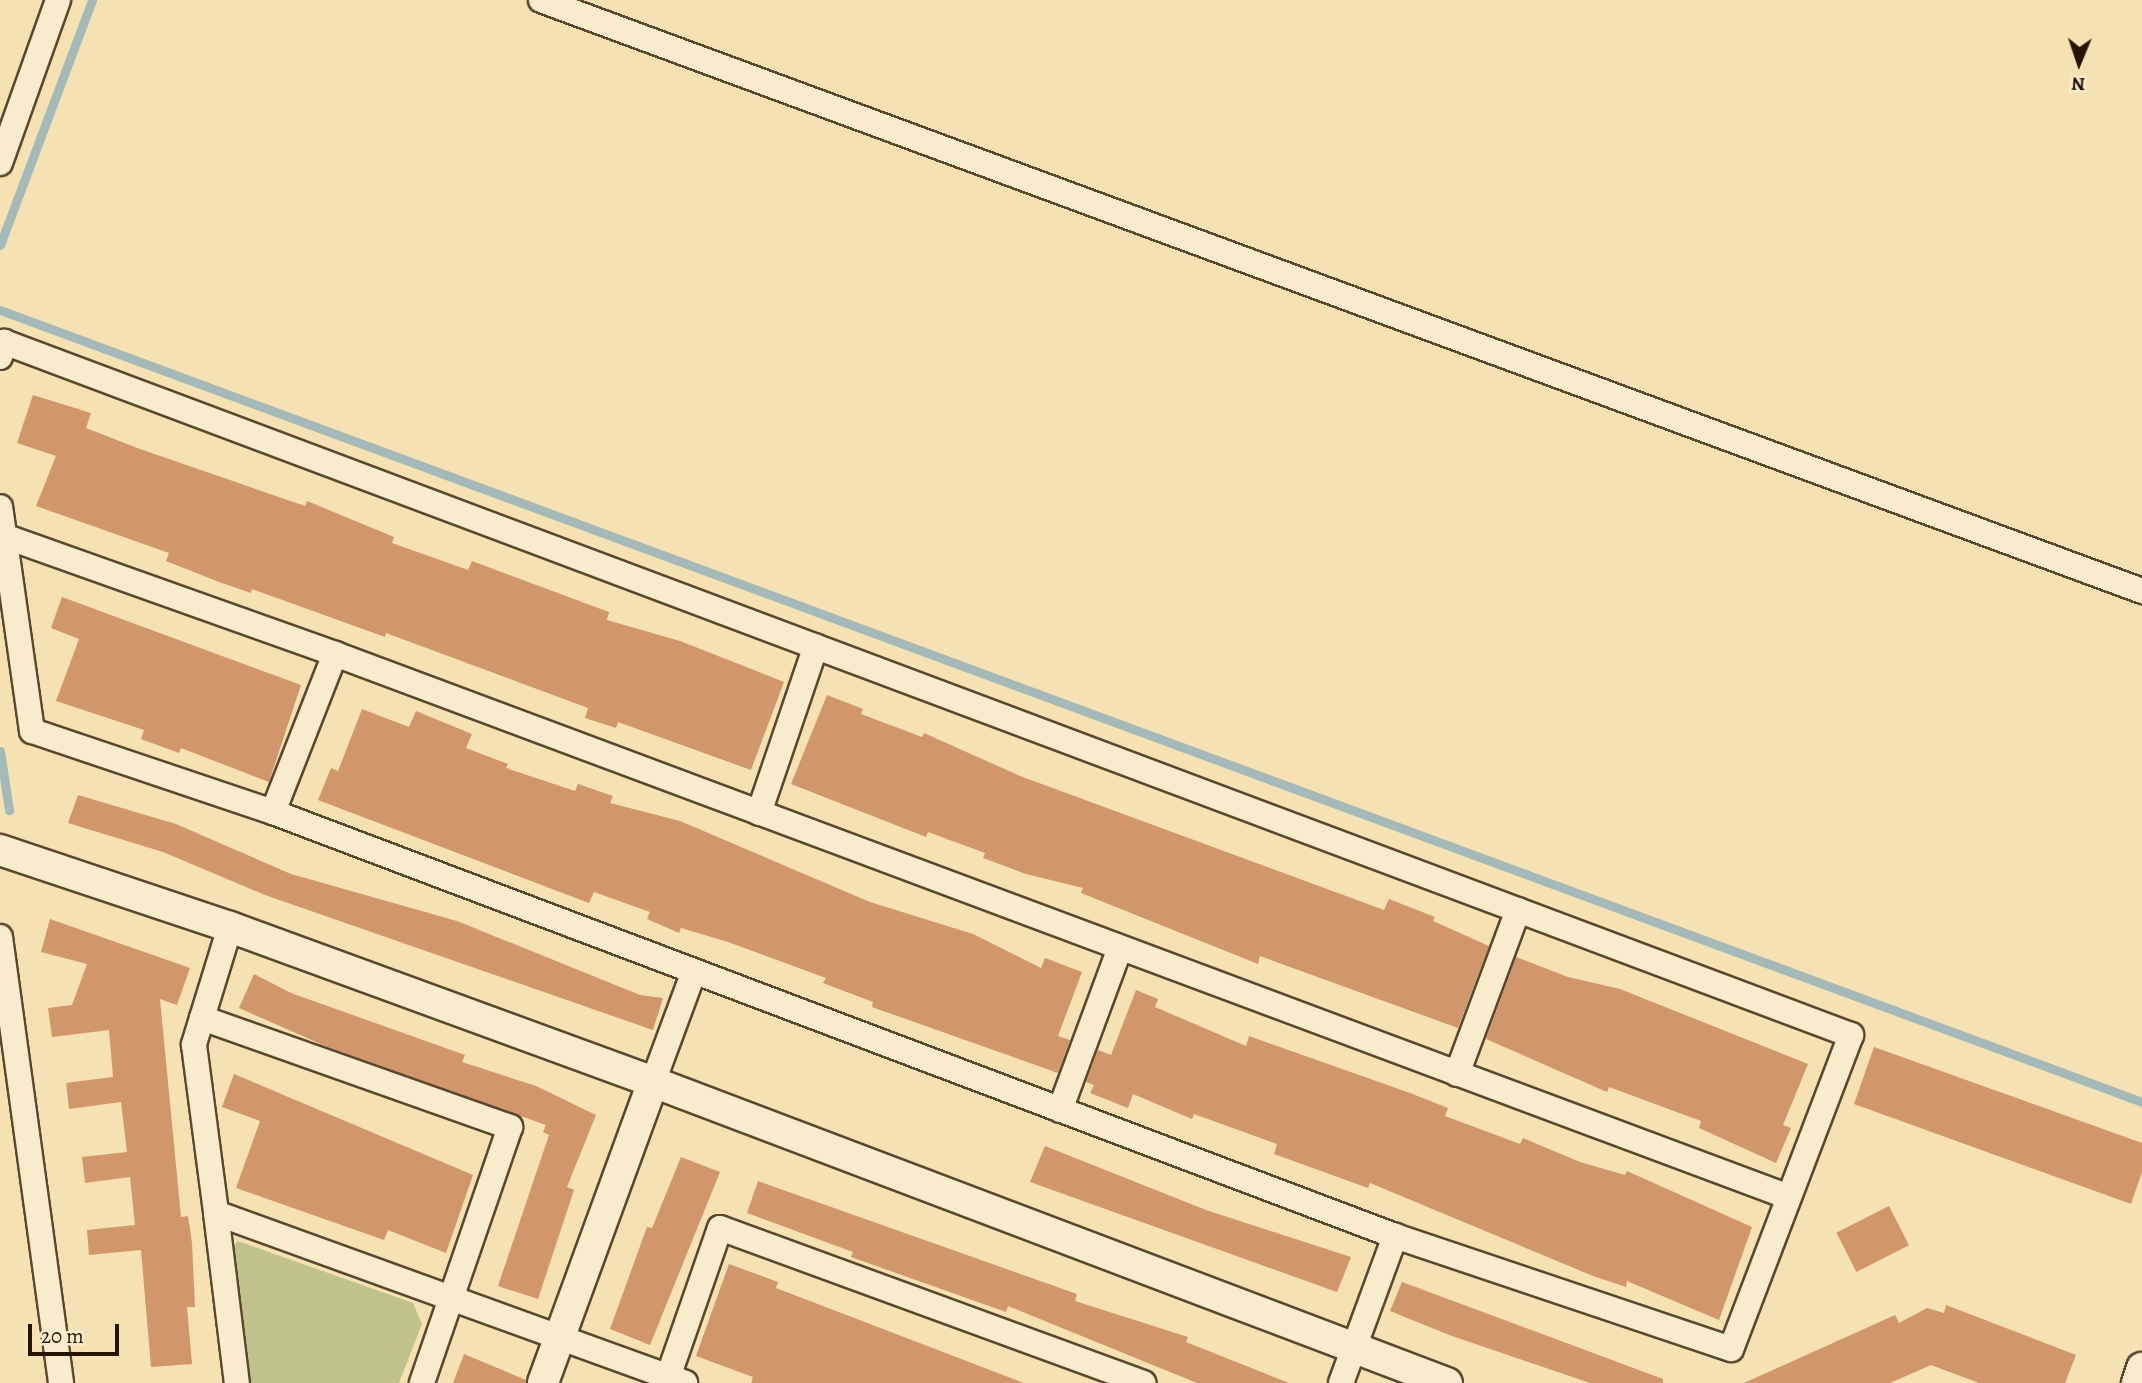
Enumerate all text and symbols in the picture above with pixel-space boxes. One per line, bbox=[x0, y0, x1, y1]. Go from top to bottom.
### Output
north arrow bbox=[2044, 28, 2114, 98]
text: N bbox=[2071, 71, 2086, 97]
scale bar bbox=[32, 1310, 122, 1354]
text: 20 m bbox=[41, 1322, 84, 1350]

